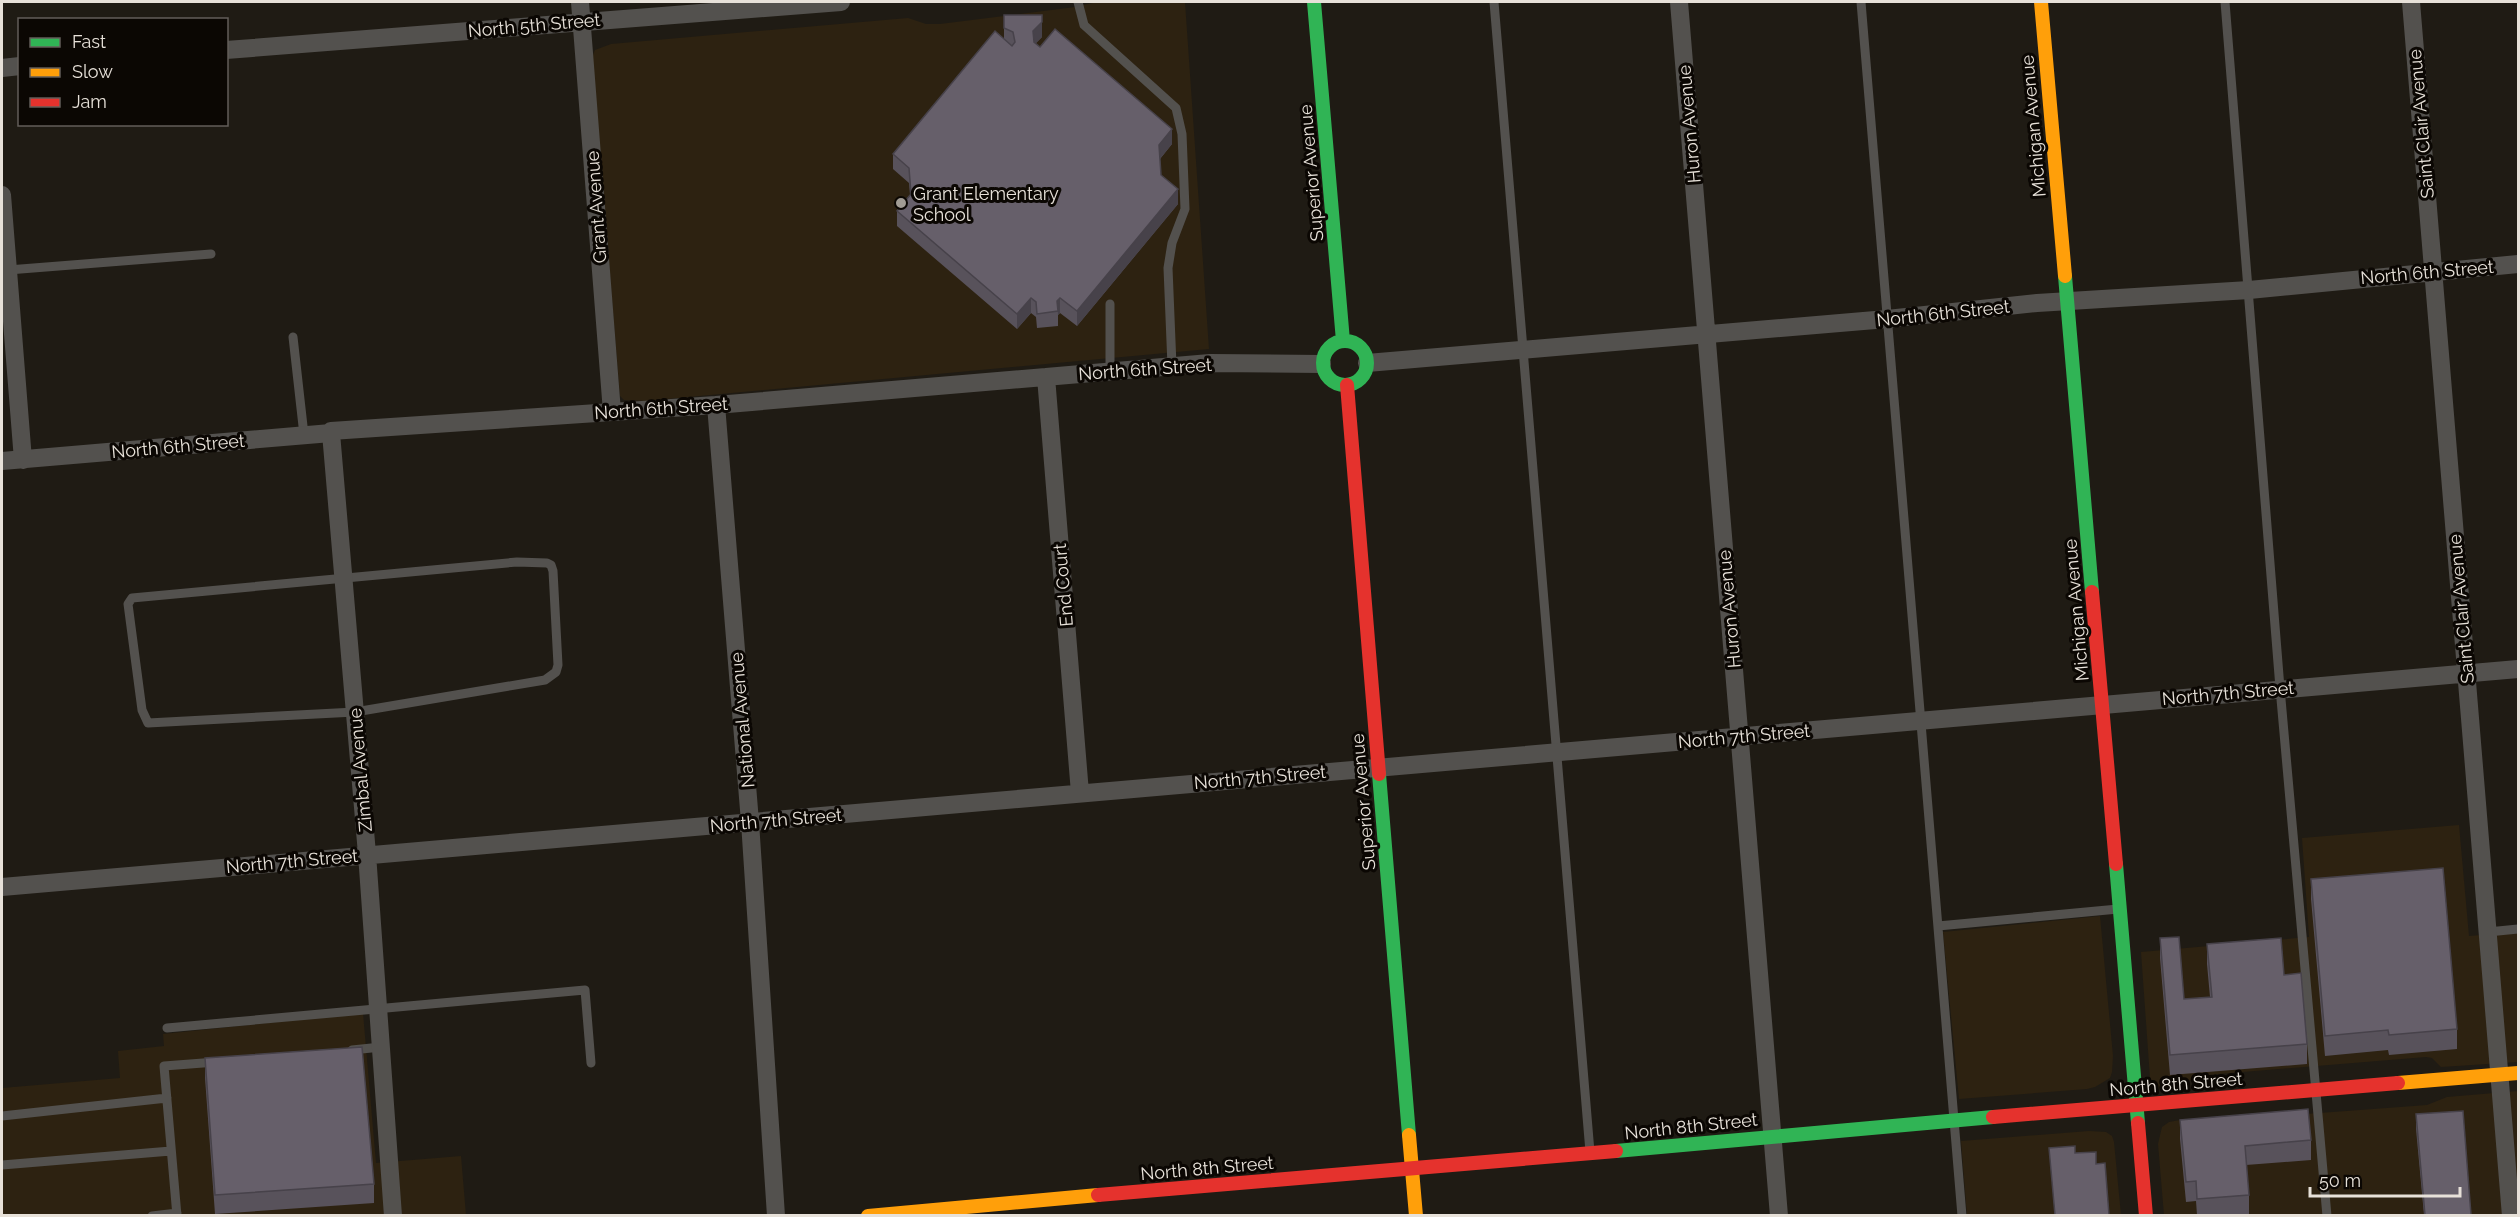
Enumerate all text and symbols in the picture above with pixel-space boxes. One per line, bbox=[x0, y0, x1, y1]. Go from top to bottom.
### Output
street label: North 5th Street bbox=[467, 9, 601, 41]
legend bbox=[18, 18, 228, 126]
text: Fast bbox=[72, 31, 106, 52]
street label: Saint Clair Avenue bbox=[2404, 48, 2438, 200]
street label: Michigan Avenue bbox=[2016, 54, 2050, 198]
text: Slow bbox=[72, 61, 113, 82]
street label: Huron Avenue bbox=[1673, 64, 1705, 184]
text: Jam bbox=[72, 91, 107, 112]
street label: Superior Avenue bbox=[1295, 103, 1327, 242]
street label: Grant Avenue bbox=[582, 150, 610, 264]
place label: Grant Elementary School bbox=[913, 183, 1059, 225]
marker: Grant Elementary School bbox=[894, 196, 908, 210]
street label: North 6th Street bbox=[2359, 256, 2495, 288]
street label: North 6th Street bbox=[1875, 296, 2011, 330]
street label: North 6th Street bbox=[1078, 354, 1212, 384]
street label: North 6th Street bbox=[594, 393, 728, 423]
street label: North 6th Street bbox=[110, 430, 246, 462]
street label: Saint Clair Avenue bbox=[2444, 533, 2478, 685]
street label: Michigan Avenue bbox=[2059, 538, 2093, 682]
street label: End Court bbox=[1049, 543, 1077, 627]
street label: Huron Avenue bbox=[1713, 549, 1745, 669]
street label: National Avenue bbox=[726, 651, 758, 789]
street label: North 7th Street bbox=[2161, 677, 2295, 709]
street label: Zimbal Avenue bbox=[344, 707, 376, 833]
street label: North 7th Street bbox=[1677, 720, 1811, 752]
street label: Superior Avenue bbox=[1347, 732, 1379, 871]
street label: North 7th Street bbox=[1193, 761, 1327, 793]
street label: North 7th Street bbox=[709, 804, 843, 836]
street label: North 7th Street bbox=[225, 845, 359, 877]
street label: North 8th Street bbox=[2109, 1068, 2243, 1100]
street label: North 8th Street bbox=[1623, 1109, 1759, 1143]
street label: North 8th Street bbox=[1140, 1152, 1274, 1184]
scale bar bbox=[2310, 1160, 2460, 1198]
text: 50 m bbox=[2319, 1170, 2361, 1191]

